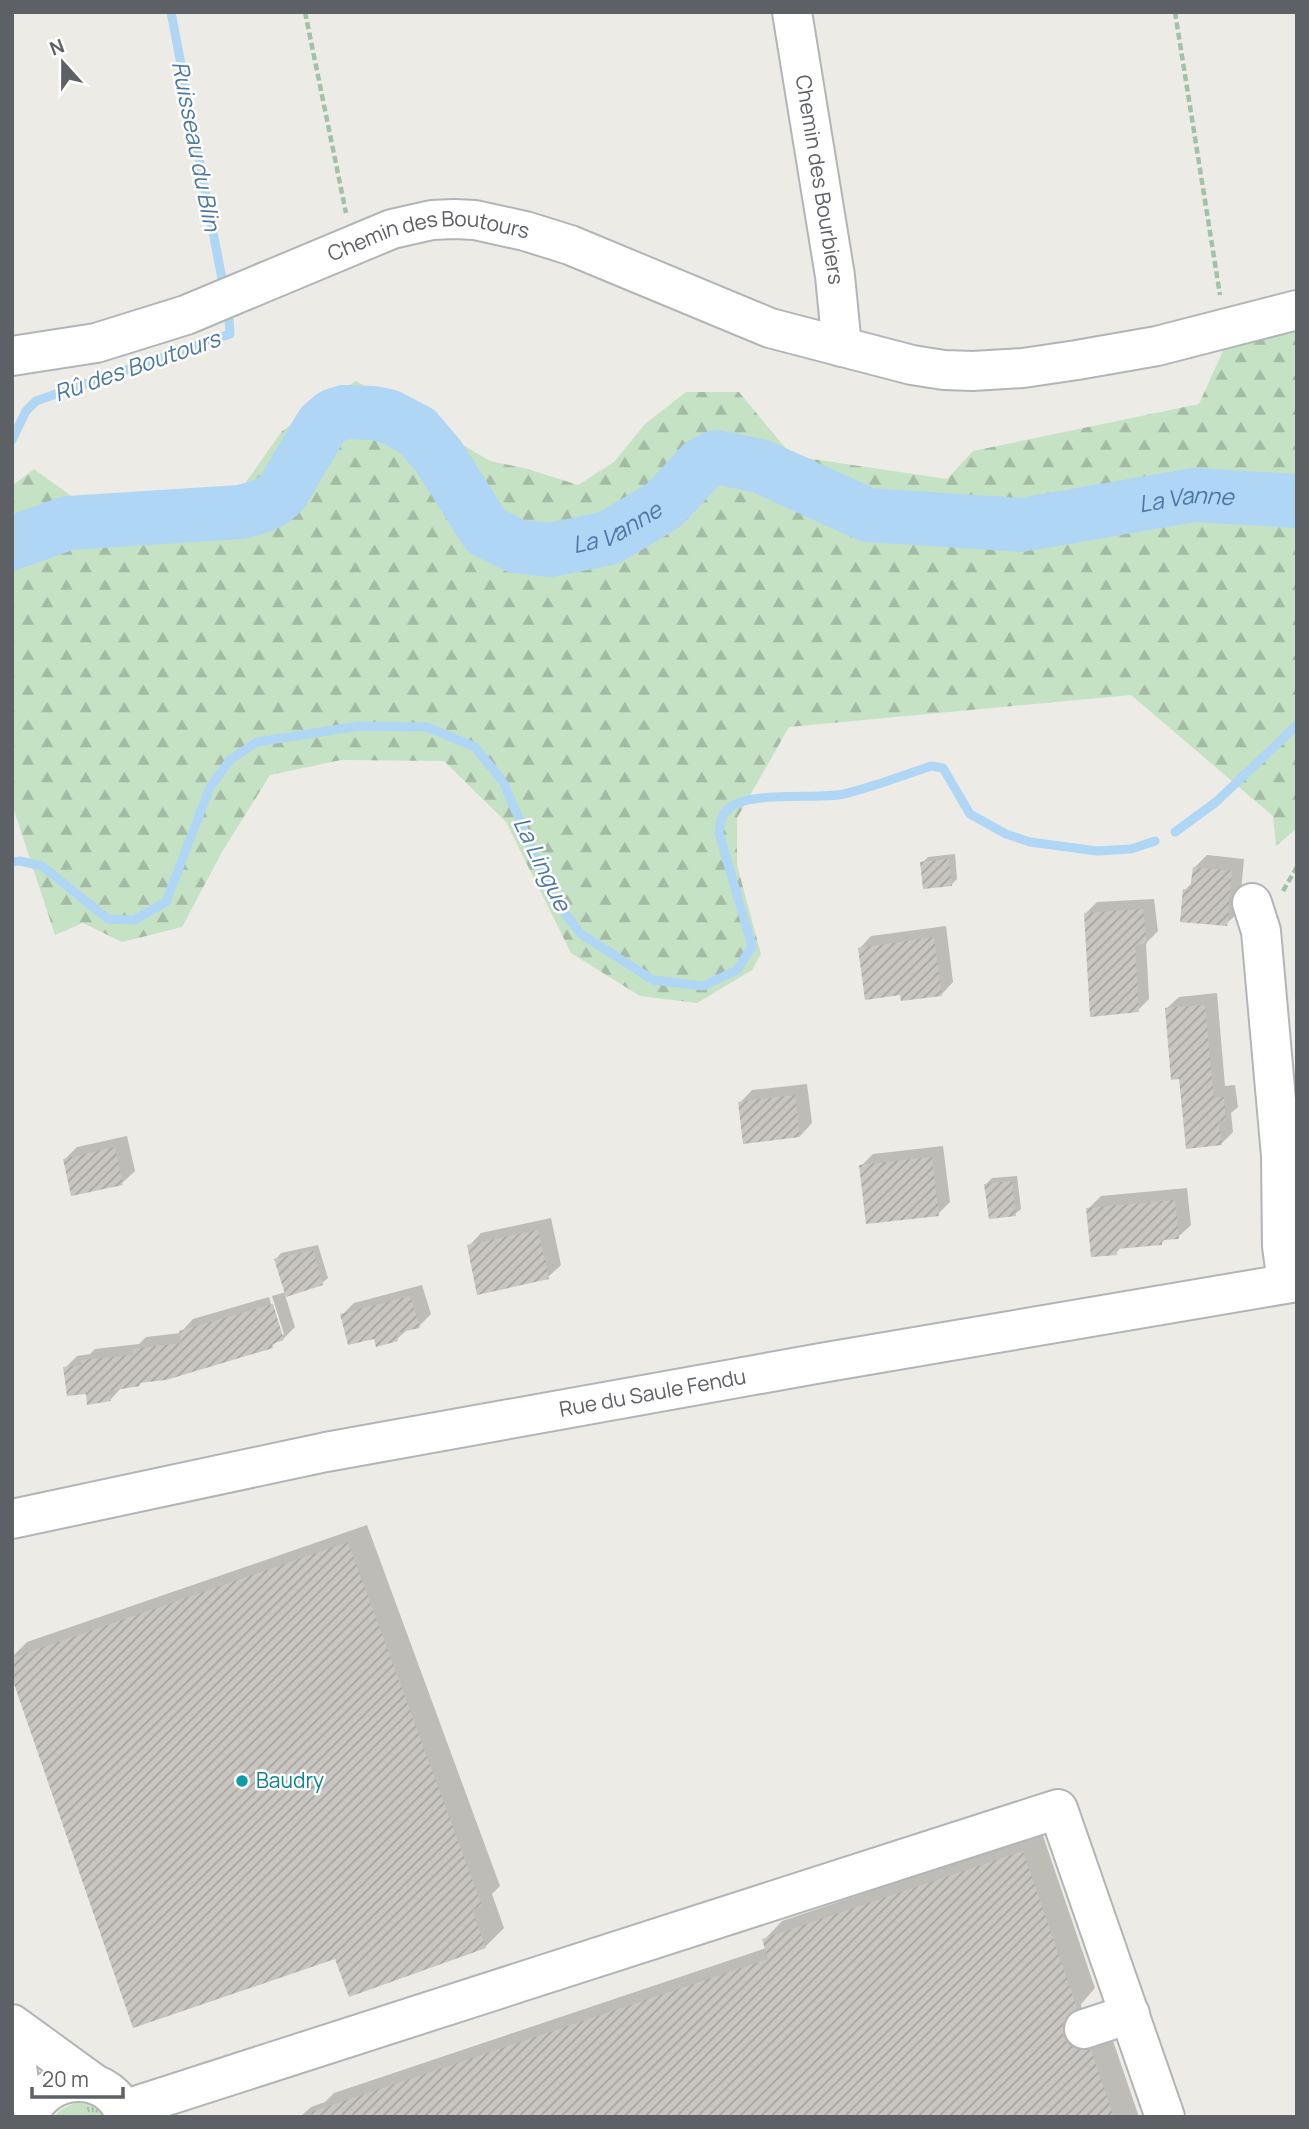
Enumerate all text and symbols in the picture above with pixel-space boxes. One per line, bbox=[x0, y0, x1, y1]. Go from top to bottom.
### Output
north arrow bbox=[28, 28, 98, 98]
text: N bbox=[46, 33, 68, 62]
water label: Ruisseau du Blin bbox=[165, 58, 229, 235]
street label: Chemin des Bourbiers bbox=[789, 73, 851, 286]
street label: Chemin des Boutours bbox=[323, 204, 532, 267]
water label: Rû des Boutours bbox=[49, 321, 226, 408]
water label: La Vanne bbox=[1136, 478, 1236, 519]
water label: La Vanne bbox=[570, 492, 668, 560]
water label: La Lingue bbox=[506, 811, 580, 917]
street label: Rue du Saule Fendu bbox=[557, 1362, 748, 1423]
place label: Baudry bbox=[256, 1766, 324, 1794]
marker: Baudry bbox=[234, 1773, 250, 1789]
scale bar bbox=[32, 2056, 122, 2100]
text: 20 m bbox=[42, 2065, 89, 2093]

